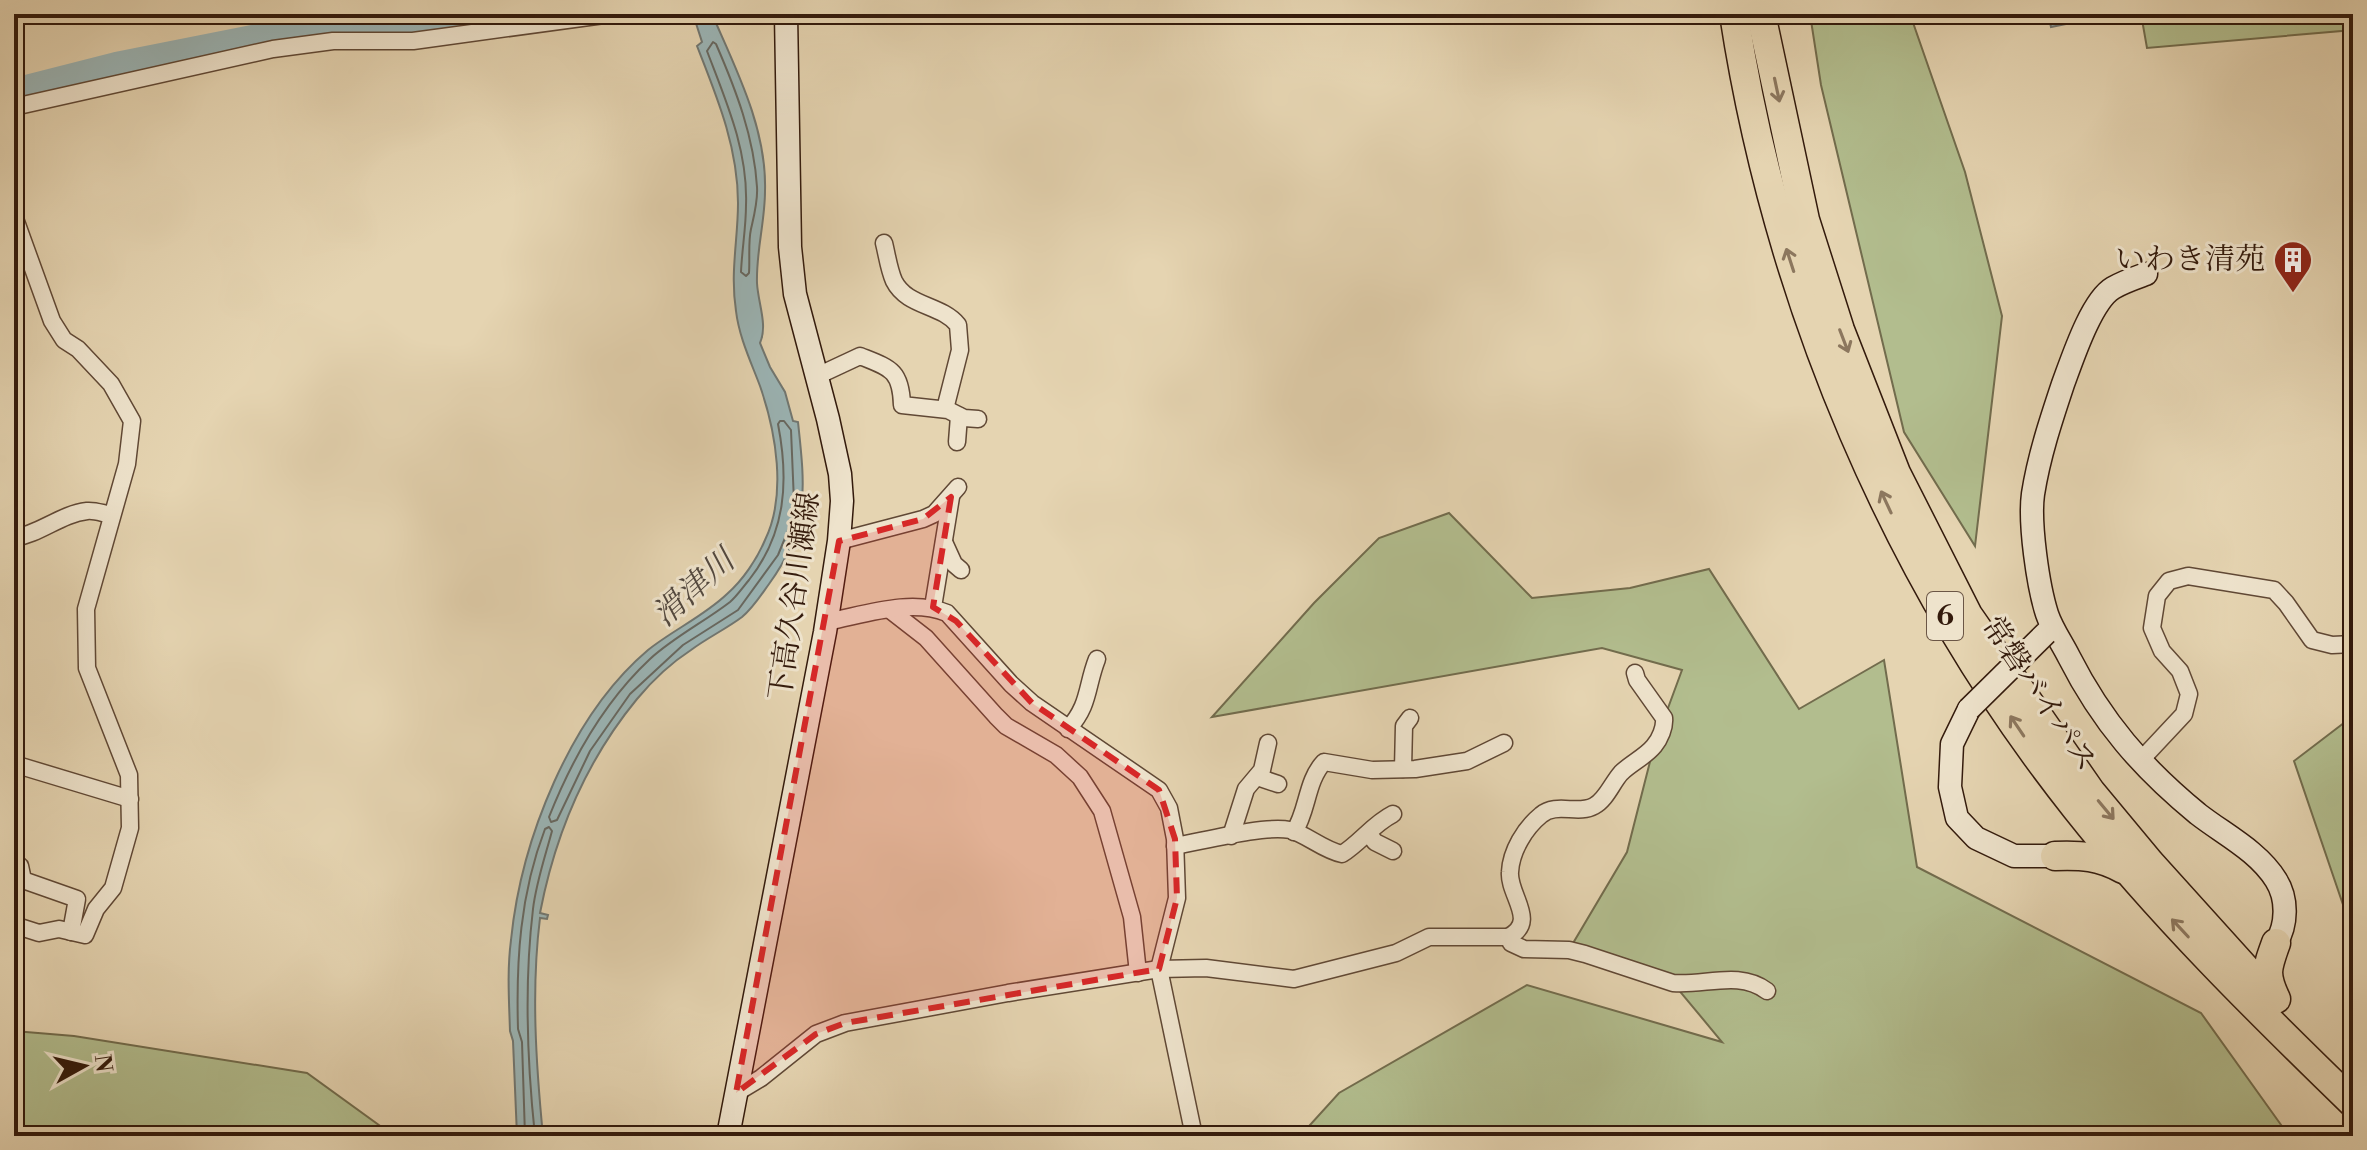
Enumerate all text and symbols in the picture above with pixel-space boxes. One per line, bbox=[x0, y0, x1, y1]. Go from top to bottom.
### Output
one-way arrow bbox=[1770, 77, 1785, 103]
building icon: いわき清苑 bbox=[2272, 239, 2314, 294]
place label: いわき清苑 bbox=[2115, 241, 2265, 279]
one-way arrow bbox=[1782, 248, 1797, 273]
one-way arrow bbox=[1838, 328, 1852, 353]
street label: 下高久谷川瀬線 bbox=[762, 489, 828, 703]
one-way arrow bbox=[1878, 490, 1893, 514]
water label: 滑津川 bbox=[645, 539, 745, 635]
road number: 6 bbox=[1927, 592, 1963, 640]
street label: 常磐バイパス bbox=[1973, 609, 2105, 779]
one-way arrow bbox=[2009, 715, 2025, 737]
one-way arrow bbox=[2097, 799, 2115, 820]
one-way arrow bbox=[2171, 918, 2190, 938]
north arrow bbox=[44, 1026, 124, 1106]
text: N bbox=[88, 1053, 117, 1075]

